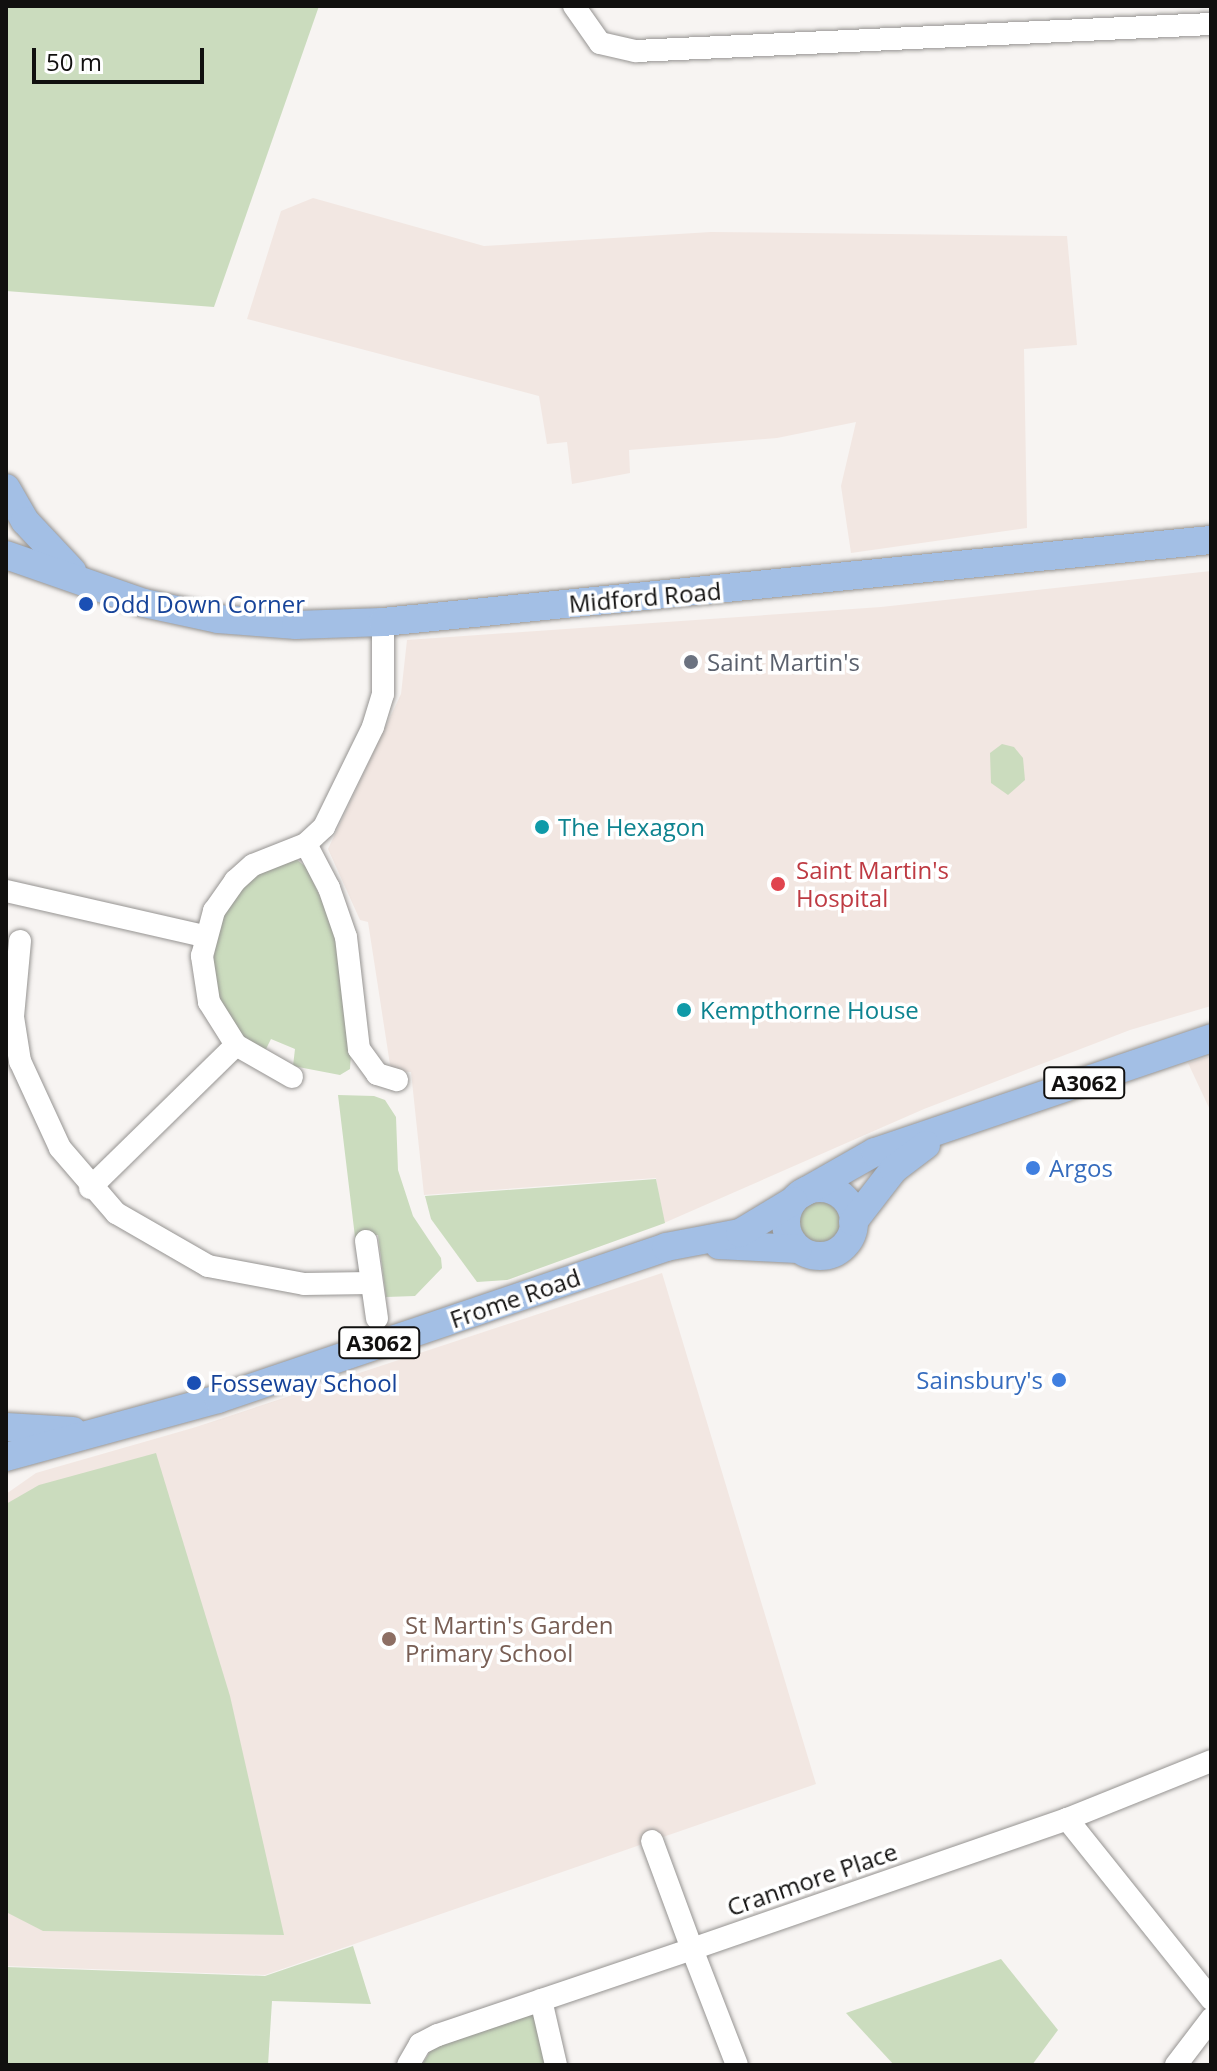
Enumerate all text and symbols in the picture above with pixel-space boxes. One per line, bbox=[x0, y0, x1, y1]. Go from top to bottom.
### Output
scale bar bbox=[36, 32, 208, 82]
text: 50 m bbox=[46, 45, 102, 78]
street label: Midford Road bbox=[568, 576, 722, 618]
place label: Odd Down Corner bbox=[102, 590, 305, 618]
marker: Odd Down Corner bbox=[77, 595, 95, 613]
place label: Saint Martin's bbox=[707, 648, 860, 676]
marker: Saint Martin's bbox=[682, 653, 700, 671]
place label: The Hexagon bbox=[558, 813, 705, 841]
marker: The Hexagon bbox=[533, 818, 551, 836]
place label: Saint Martin's Hospital bbox=[796, 856, 949, 912]
marker: Saint Martin's Hospital bbox=[767, 873, 789, 895]
place label: Kempthorne House bbox=[700, 996, 919, 1024]
marker: Kempthorne House bbox=[675, 1001, 693, 1019]
road number: A3062 bbox=[1042, 1065, 1126, 1101]
place label: Argos bbox=[1049, 1154, 1113, 1182]
marker: Argos bbox=[1024, 1159, 1042, 1177]
street label: Frome Road bbox=[446, 1262, 584, 1334]
road number: A3062 bbox=[337, 1325, 421, 1361]
place label: Sainsbury's bbox=[916, 1366, 1043, 1394]
place label: Fosseway School bbox=[210, 1369, 398, 1397]
marker: Sainsbury's bbox=[1050, 1371, 1068, 1389]
marker: Fosseway School bbox=[185, 1374, 203, 1392]
place label: St Martin's Garden Primary School bbox=[405, 1611, 613, 1667]
marker: St Martin's Garden Primary School bbox=[380, 1630, 398, 1648]
street label: Cranmore Place bbox=[723, 1836, 901, 1922]

